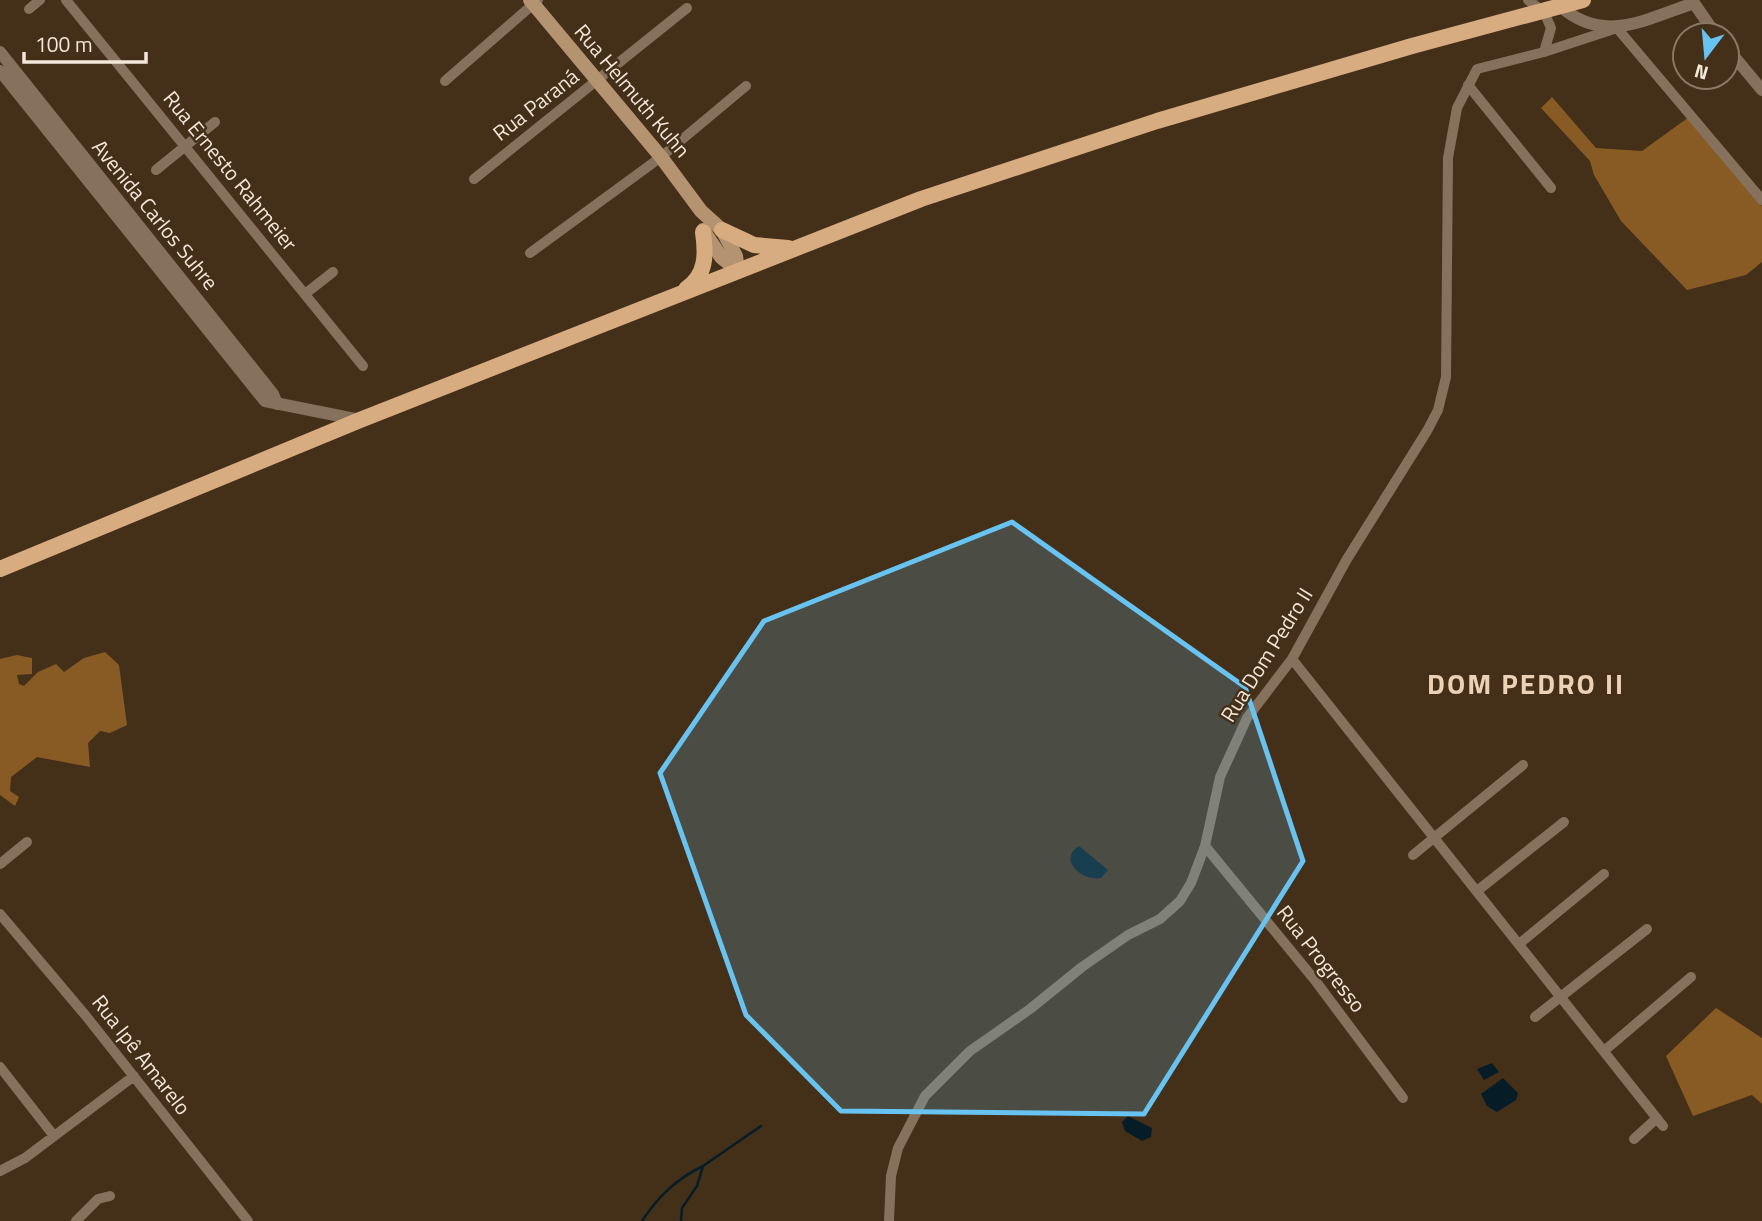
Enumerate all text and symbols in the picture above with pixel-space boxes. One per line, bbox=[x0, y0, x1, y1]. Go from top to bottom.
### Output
street label: Rua Helmuth Kuhn bbox=[567, 16, 698, 164]
scale bar bbox=[24, 21, 147, 65]
north arrow bbox=[1671, 21, 1741, 91]
text: 100 m bbox=[35, 28, 92, 60]
text: N bbox=[1691, 57, 1712, 89]
street label: Rua Paraná bbox=[485, 60, 586, 148]
street label: Rua Ernesto Rahmeier bbox=[156, 83, 306, 257]
street label: Avenida Carlos Suhre bbox=[85, 132, 227, 297]
street label: Rua Dom Pedro II bbox=[1212, 581, 1320, 728]
district label: DOM PEDRO II bbox=[1427, 662, 1625, 705]
street label: Rua Progresso bbox=[1270, 898, 1374, 1019]
street label: Rua Ipê Amarelo bbox=[85, 987, 199, 1121]

